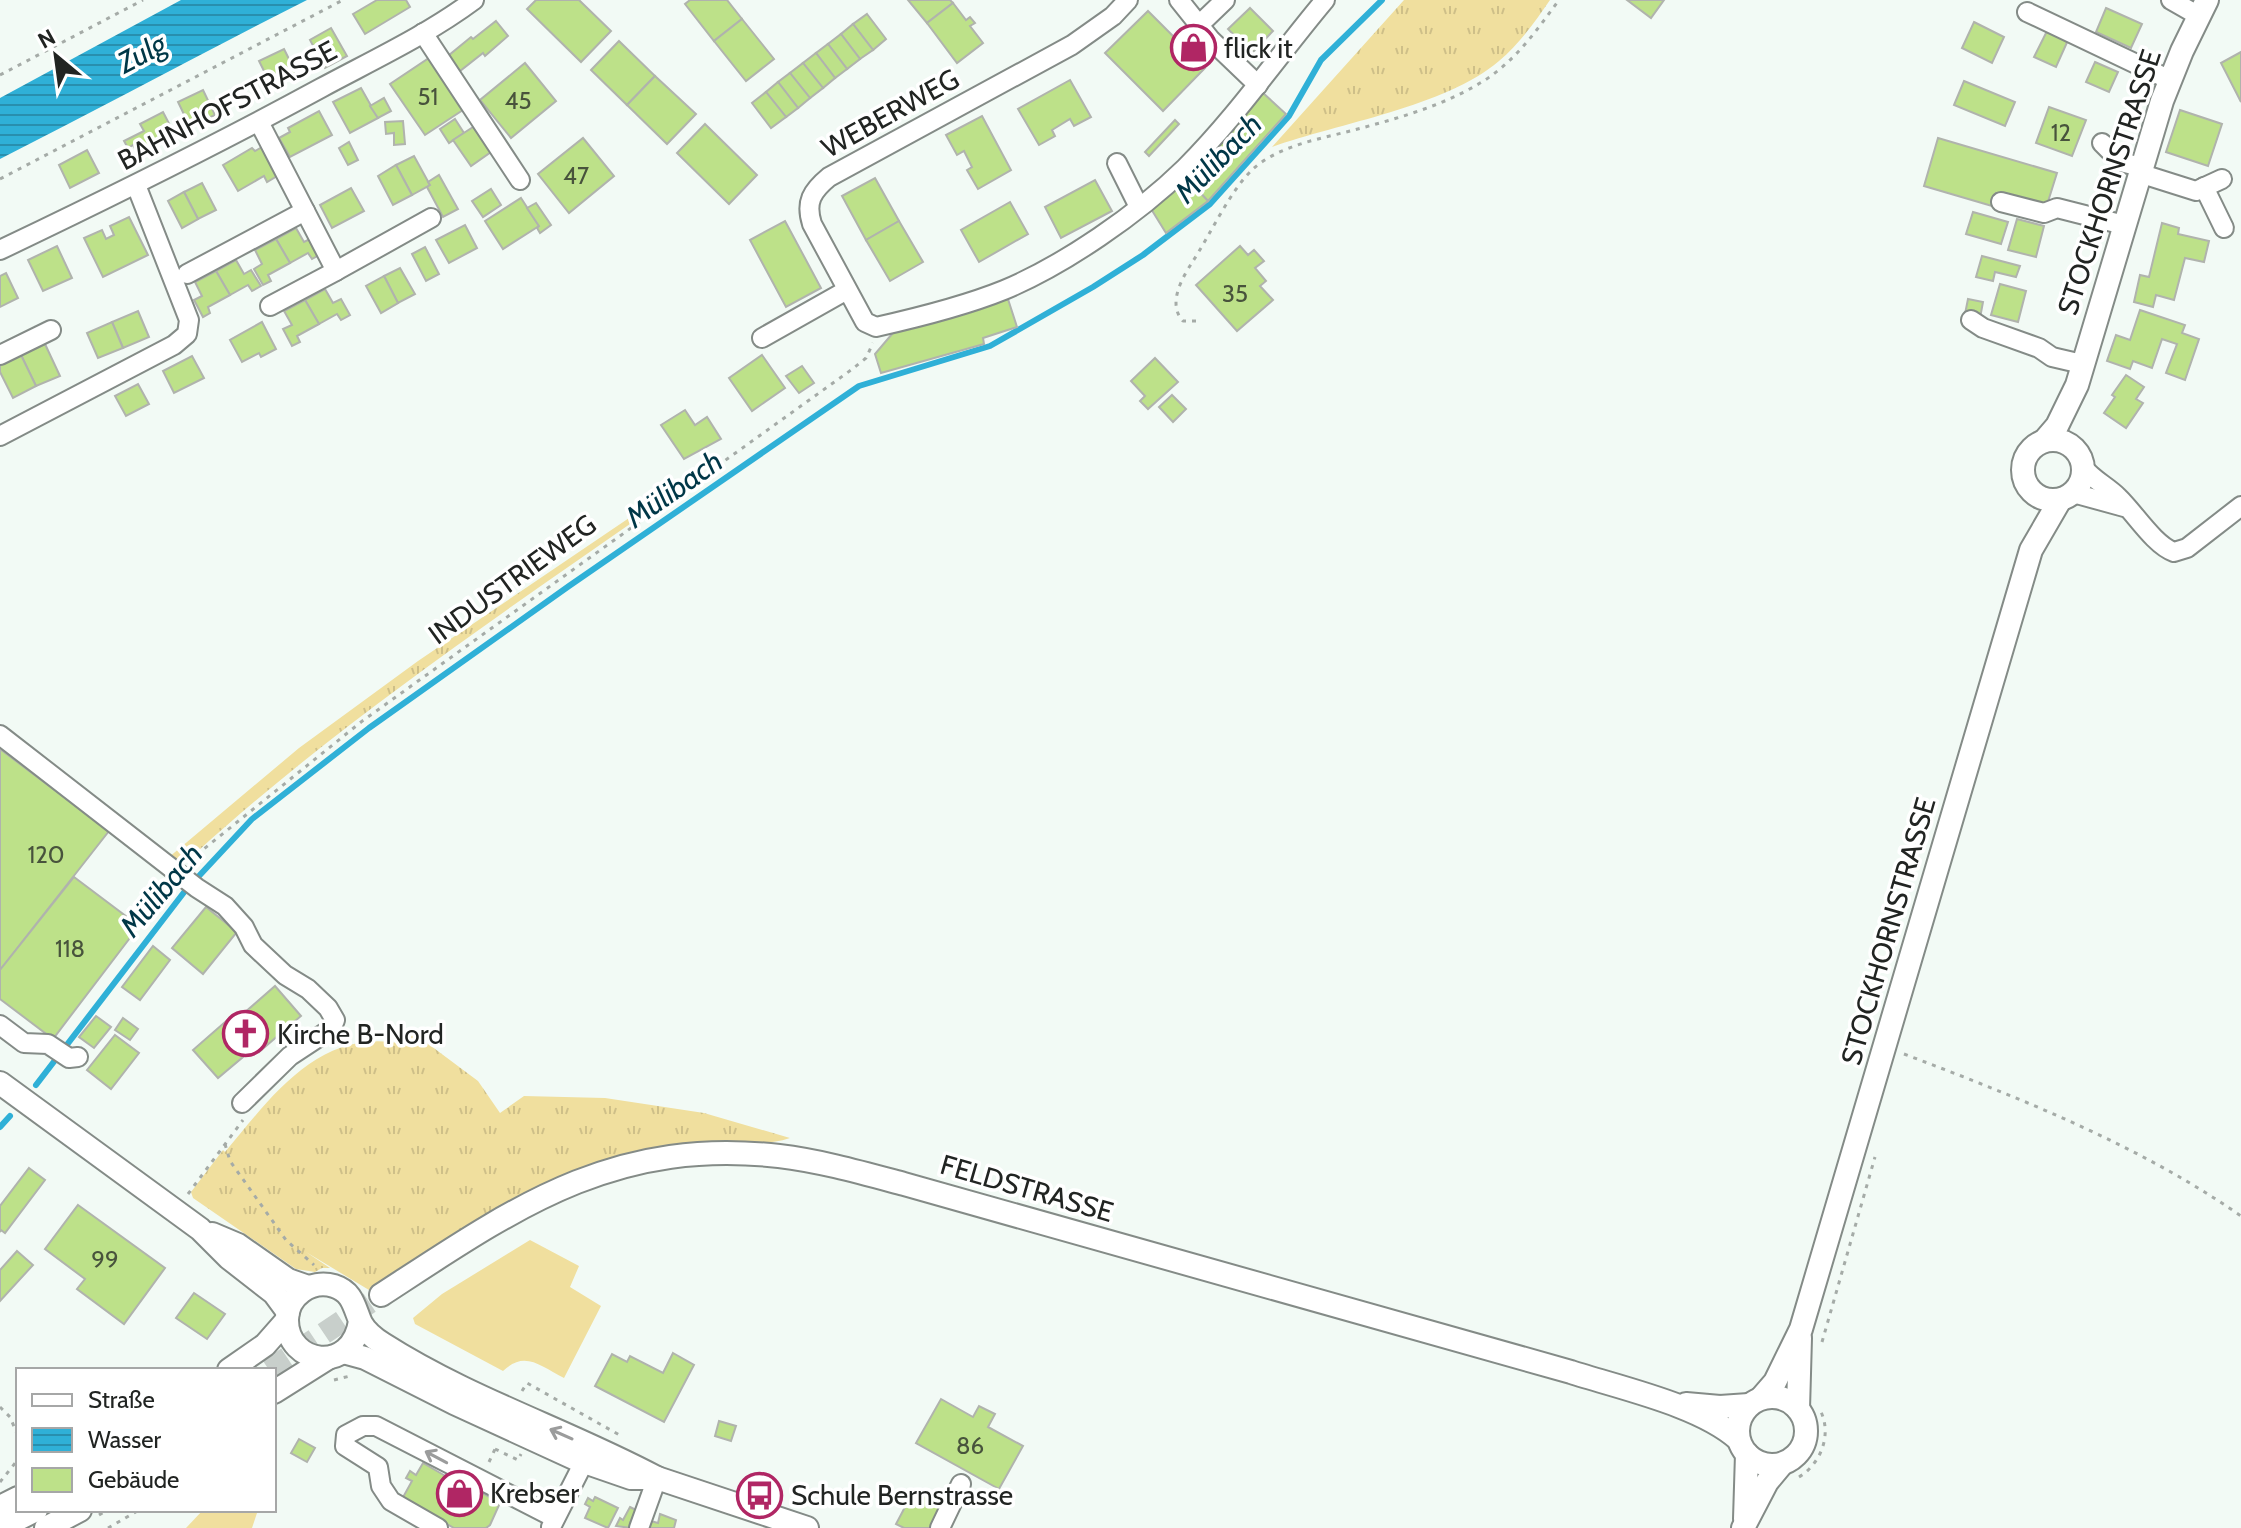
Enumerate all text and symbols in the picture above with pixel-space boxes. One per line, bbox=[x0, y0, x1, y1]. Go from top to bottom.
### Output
north arrow bbox=[16, 16, 96, 96]
text: N bbox=[33, 23, 60, 55]
water label: Zulg bbox=[109, 24, 174, 82]
shop icon: flick it bbox=[1169, 24, 1217, 72]
place label: flick it bbox=[1224, 31, 1293, 65]
street label: BAHNHOFSTRASSE bbox=[112, 33, 342, 177]
street label: STOCKHORNSTRASSE bbox=[2050, 45, 2168, 319]
street label: WEBERWEG bbox=[815, 61, 965, 165]
house number: 51 bbox=[418, 82, 438, 111]
house number: 45 bbox=[505, 86, 531, 115]
water label: Mülibach bbox=[1166, 106, 1269, 211]
house number: 12 bbox=[2051, 118, 2071, 147]
house number: 47 bbox=[563, 161, 589, 190]
house number: 35 bbox=[1222, 279, 1248, 308]
water label: Mülibach bbox=[618, 442, 730, 536]
street label: INDUSTRIEWEG bbox=[422, 507, 602, 651]
street label: STOCKHORNSTRASSE bbox=[1834, 793, 1942, 1069]
water label: Mülibach bbox=[111, 836, 210, 945]
house number: 120 bbox=[27, 840, 65, 869]
house number: 118 bbox=[55, 934, 85, 963]
church icon: Kirche B-Nord bbox=[222, 1010, 270, 1058]
place label: Kirche B-Nord bbox=[277, 1017, 444, 1051]
street label: FELDSTRASSE bbox=[937, 1147, 1117, 1229]
house number: 99 bbox=[91, 1245, 119, 1274]
legend bbox=[16, 1368, 276, 1512]
text: Straße bbox=[88, 1385, 155, 1414]
text: Wasser bbox=[88, 1425, 161, 1454]
one-way arrow bbox=[549, 1426, 573, 1441]
house number: 86 bbox=[956, 1431, 984, 1460]
one-way arrow bbox=[425, 1449, 448, 1465]
text: Gebäude bbox=[88, 1465, 179, 1494]
shop icon: Krebser bbox=[435, 1469, 483, 1517]
bus stop icon: Schule Bernstrasse bbox=[736, 1471, 784, 1519]
place label: Krebser bbox=[490, 1476, 579, 1510]
place label: Schule Bernstrasse bbox=[791, 1478, 1013, 1512]

